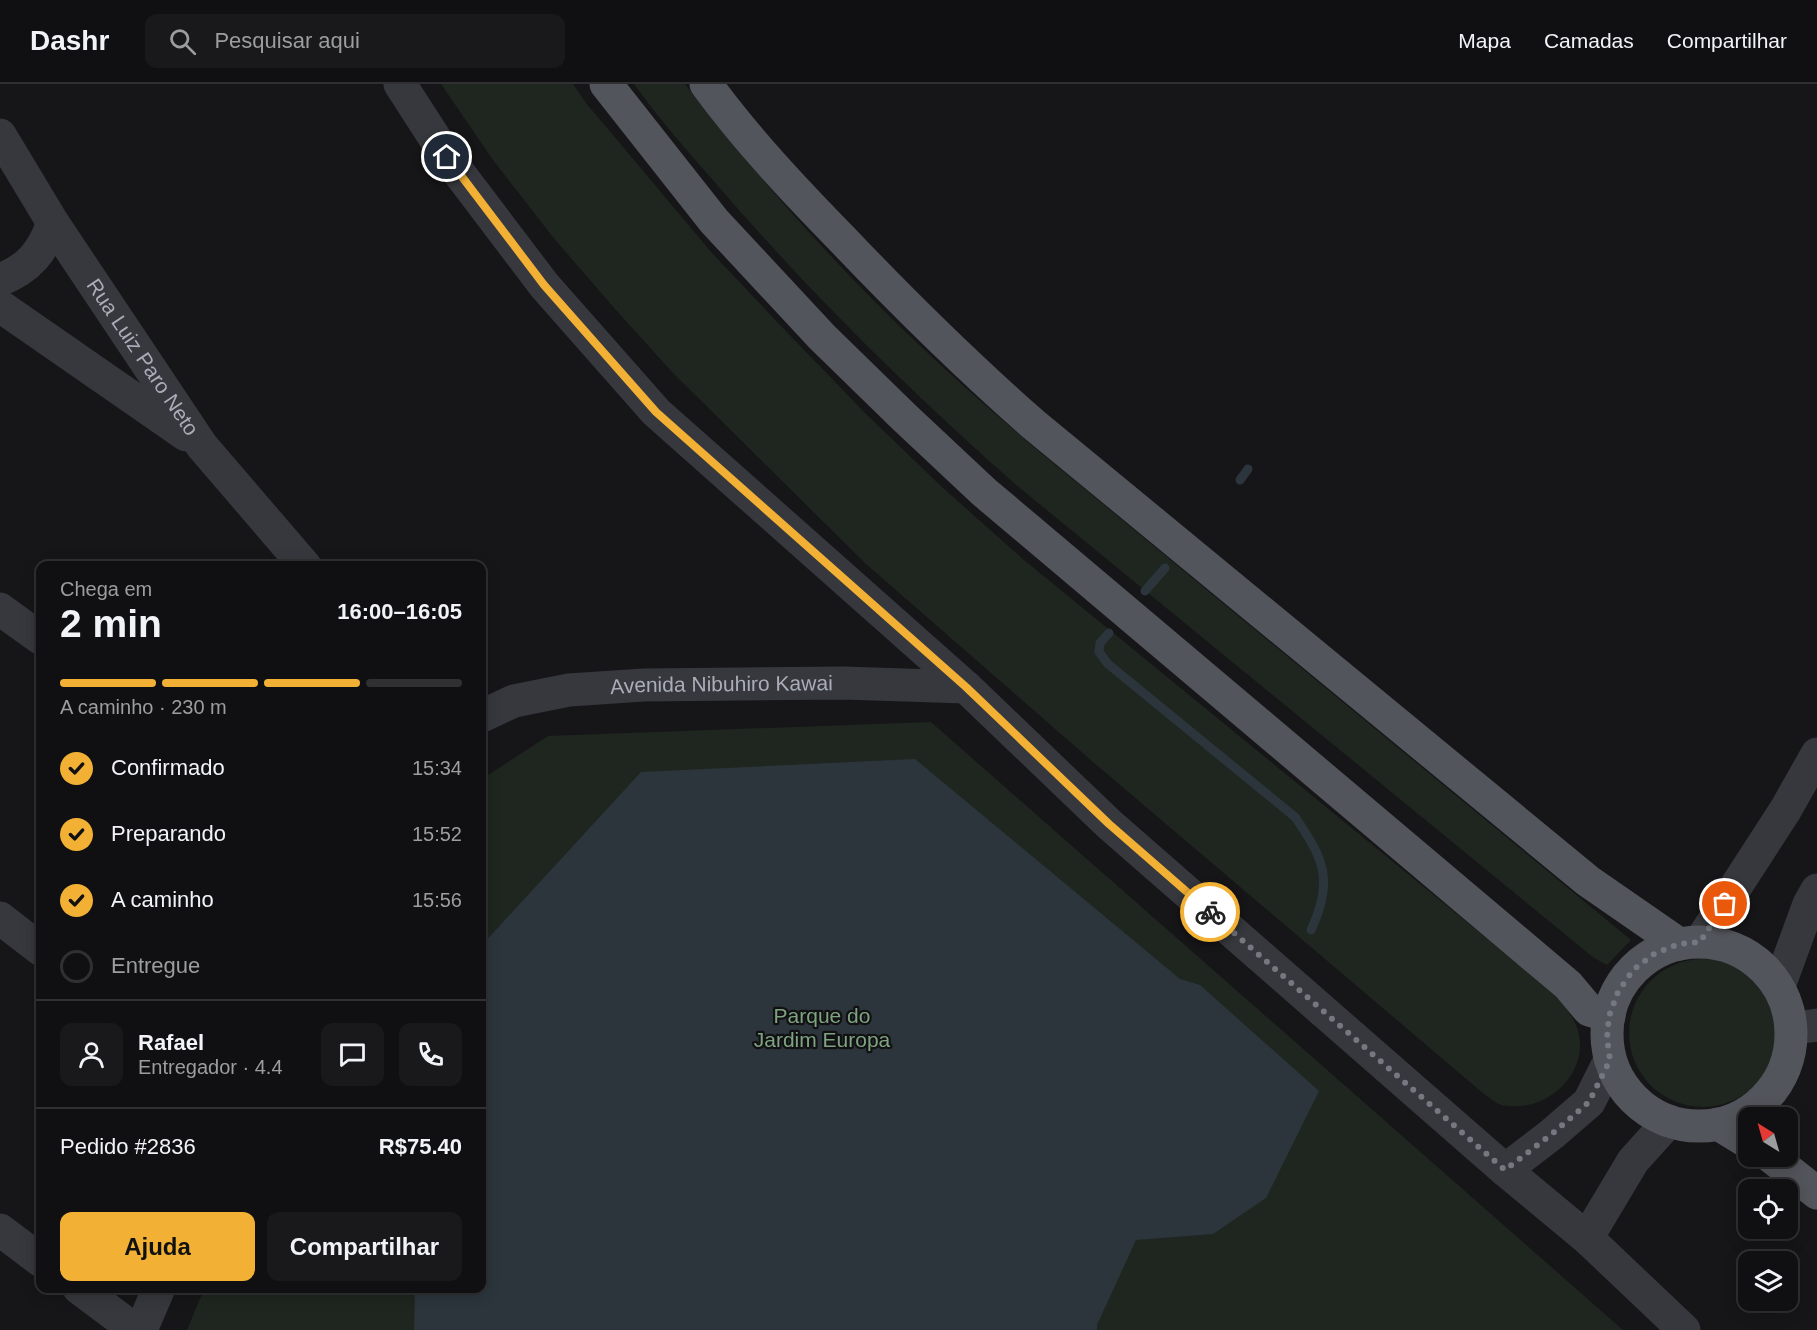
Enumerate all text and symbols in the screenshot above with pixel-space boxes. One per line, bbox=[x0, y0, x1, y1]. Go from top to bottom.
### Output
search box bbox=[145, 14, 565, 68]
text: Dashr bbox=[30, 25, 109, 56]
icon: search bbox=[166, 25, 199, 58]
text: Pesquisar aqui bbox=[214, 28, 360, 53]
text: Mapa bbox=[1458, 29, 1511, 52]
text: Camadas bbox=[1544, 29, 1634, 52]
text: Compartilhar bbox=[1667, 29, 1787, 52]
pin bbox=[421, 131, 472, 182]
icon: home bbox=[430, 140, 463, 173]
street label: Rua Luiz Paro Neto bbox=[83, 274, 204, 439]
text: Chega em bbox=[60, 578, 152, 600]
text: 16:00–16:05 bbox=[337, 599, 462, 624]
text: 2 min bbox=[60, 602, 162, 645]
street label: Avenida Nibuhiro Kawai bbox=[609, 671, 833, 698]
text: A caminho · 230 m bbox=[60, 696, 227, 718]
icon: check bbox=[60, 752, 93, 785]
text: Confirmado bbox=[111, 755, 225, 780]
text: 15:34 bbox=[412, 757, 462, 779]
icon: check bbox=[60, 818, 93, 851]
text: Preparando bbox=[111, 821, 226, 846]
text: 15:52 bbox=[412, 823, 462, 845]
pin bbox=[1699, 878, 1750, 929]
courier bbox=[1180, 882, 1240, 942]
icon: check bbox=[60, 884, 93, 917]
text: A caminho bbox=[111, 887, 214, 912]
icon: bag bbox=[1708, 887, 1741, 920]
text: 15:56 bbox=[412, 889, 462, 911]
icon: bike bbox=[1194, 896, 1227, 929]
text: Entregue bbox=[111, 953, 200, 978]
park label: Parque do Jardim Europa bbox=[754, 1004, 891, 1051]
button: person bbox=[60, 1023, 123, 1086]
button: chat bbox=[321, 1023, 384, 1086]
button: phone bbox=[399, 1023, 462, 1086]
text: Rafael bbox=[138, 1030, 204, 1055]
text: Entregador · 4.4 bbox=[138, 1056, 283, 1078]
north arrow bbox=[1738, 1107, 1798, 1167]
map controls bbox=[1738, 1107, 1798, 1311]
text: Pedido #2836 bbox=[60, 1134, 196, 1159]
text: R$75.40 bbox=[379, 1134, 462, 1159]
button: locate bbox=[1738, 1179, 1798, 1239]
button: Ajuda bbox=[60, 1212, 255, 1281]
button: Compartilhar bbox=[267, 1212, 462, 1281]
button: layers bbox=[1738, 1251, 1798, 1311]

